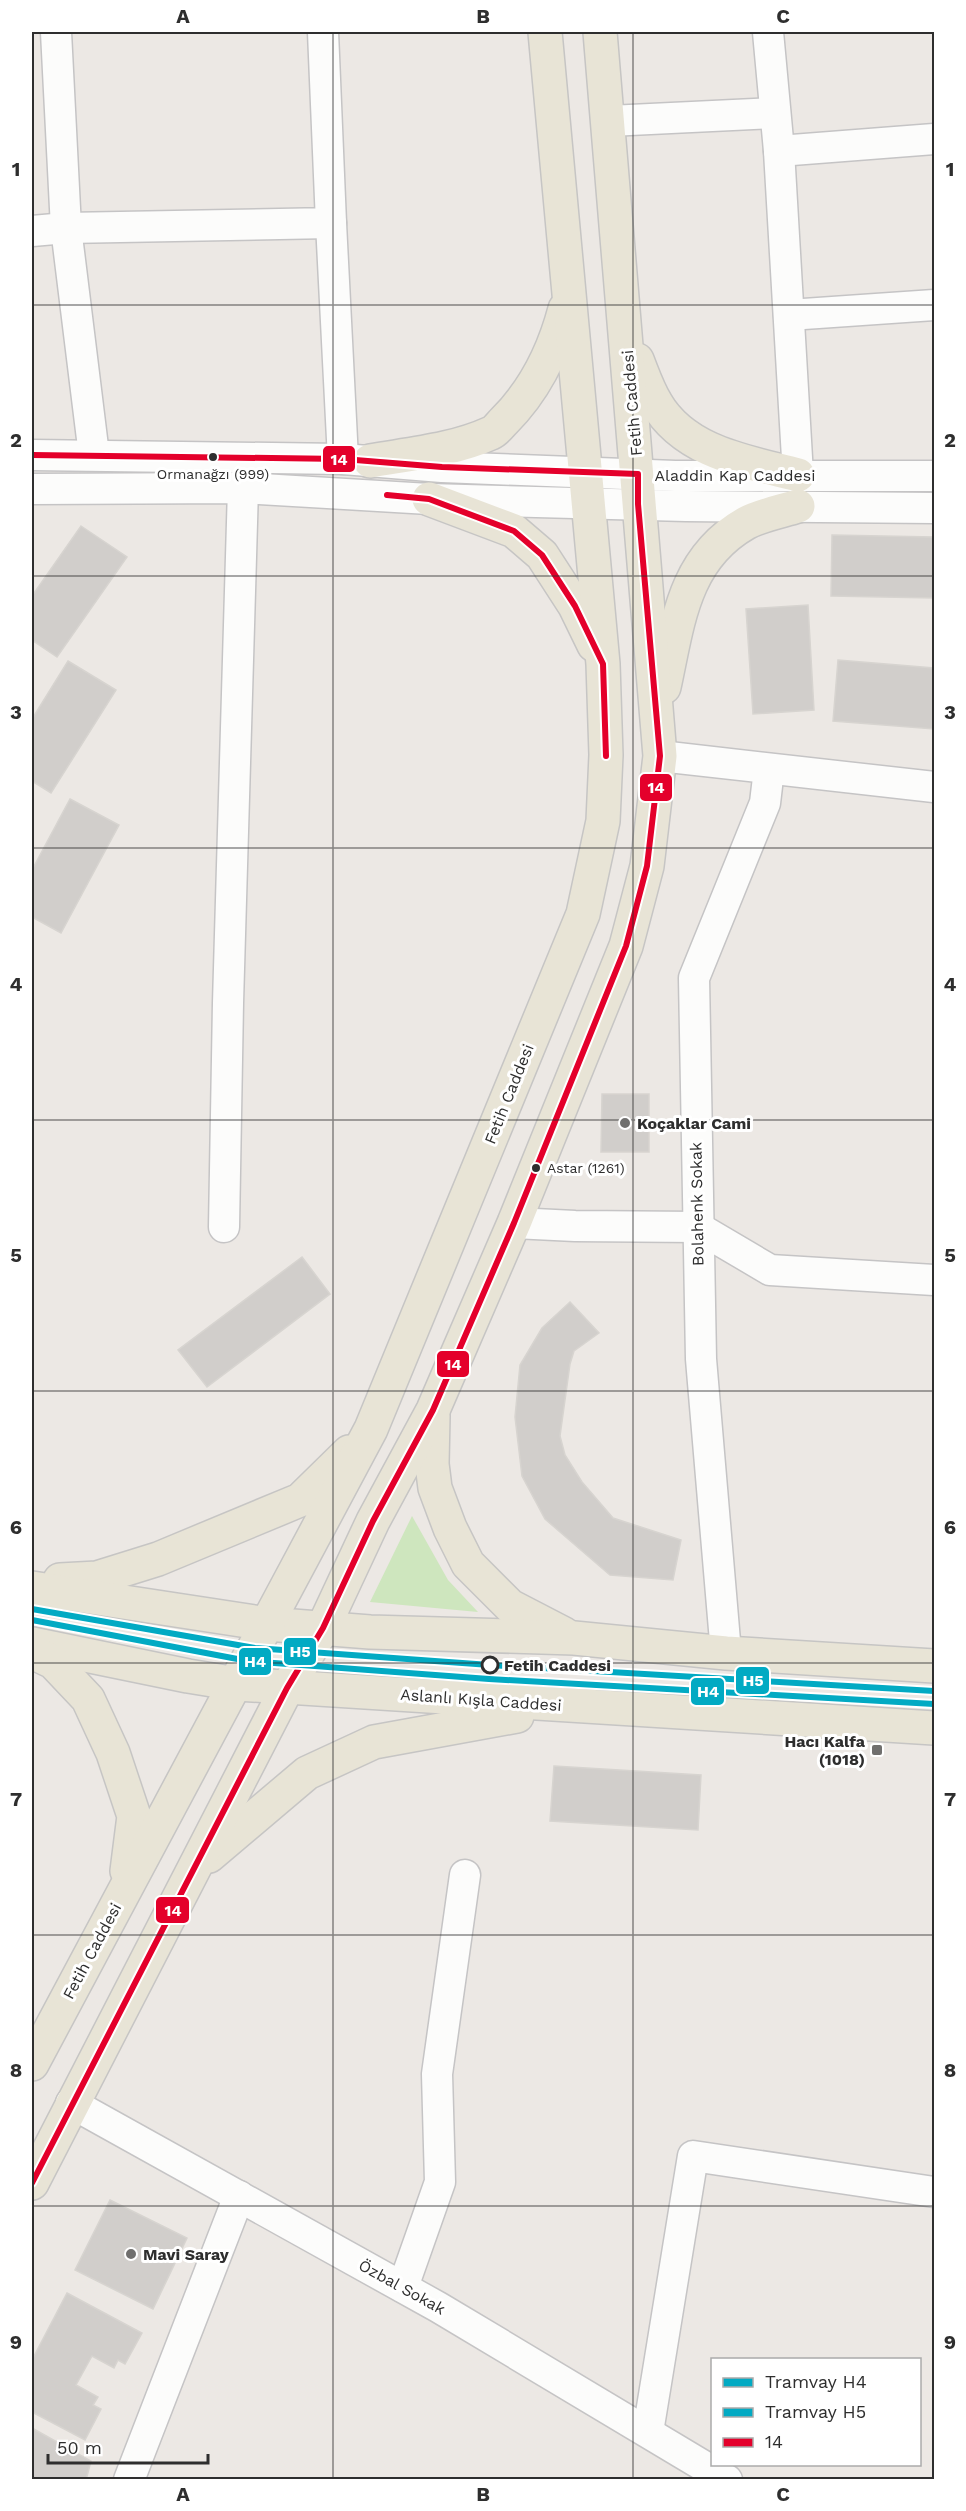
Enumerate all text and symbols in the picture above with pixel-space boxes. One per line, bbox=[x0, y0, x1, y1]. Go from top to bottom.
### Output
text: A bbox=[176, 4, 190, 28]
text: B bbox=[476, 4, 490, 28]
text: C bbox=[776, 4, 790, 28]
text: 1 bbox=[12, 157, 20, 181]
text: 1 bbox=[946, 157, 954, 181]
street label: Fetih Caddesi bbox=[618, 349, 646, 457]
text: 2 bbox=[10, 428, 22, 452]
text: 2 bbox=[944, 428, 956, 452]
line badge: 14 bbox=[322, 445, 356, 473]
text: 14 bbox=[330, 450, 348, 469]
marker: Ormanağzı (999) bbox=[207, 451, 219, 463]
place label: Ormanağzı (999) bbox=[157, 466, 269, 482]
street label: Aladdin Kap Caddesi bbox=[654, 466, 816, 485]
text: 3 bbox=[10, 700, 22, 724]
text: 3 bbox=[944, 700, 956, 724]
line badge: 14 bbox=[639, 773, 673, 802]
text: 14 bbox=[647, 778, 665, 797]
text: 4 bbox=[10, 972, 23, 996]
text: 4 bbox=[944, 972, 957, 996]
street label: Fetih Caddesi bbox=[480, 1041, 538, 1147]
place label: Koçaklar Cami bbox=[637, 1114, 751, 1133]
marker: Koçaklar Cami bbox=[618, 1116, 632, 1130]
street label: Bolahenk Sokak bbox=[686, 1142, 708, 1266]
place label: Astar (1261) bbox=[547, 1160, 625, 1176]
marker: Astar (1261) bbox=[530, 1162, 542, 1174]
text: 5 bbox=[10, 1243, 22, 1267]
text: 5 bbox=[944, 1243, 956, 1267]
line badge: 14 bbox=[436, 1350, 470, 1378]
text: 14 bbox=[444, 1355, 462, 1374]
text: 6 bbox=[10, 1515, 22, 1539]
text: 6 bbox=[944, 1515, 956, 1539]
line badge: H5 bbox=[283, 1637, 317, 1666]
text: H5 bbox=[289, 1642, 311, 1661]
line badge: H4 bbox=[238, 1647, 272, 1676]
text: H4 bbox=[244, 1652, 266, 1671]
marker: Fetih Caddesi bbox=[481, 1656, 499, 1674]
place label: Fetih Caddesi bbox=[504, 1656, 611, 1675]
line badge: H5 bbox=[735, 1666, 770, 1695]
text: H5 bbox=[742, 1671, 764, 1690]
line badge: H4 bbox=[690, 1677, 725, 1706]
text: H4 bbox=[697, 1682, 719, 1701]
street label: Aslanlı Kışla Caddesi bbox=[400, 1685, 562, 1715]
place label: Hacı Kalfa (1018) bbox=[784, 1732, 866, 1769]
marker: Hacı Kalfa (1018) bbox=[870, 1743, 884, 1757]
text: 7 bbox=[10, 1787, 22, 1811]
text: 7 bbox=[944, 1787, 956, 1811]
line badge: 14 bbox=[155, 1896, 190, 1924]
street label: Fetih Caddesi bbox=[59, 1900, 125, 2002]
text: 14 bbox=[164, 1901, 182, 1920]
text: 8 bbox=[10, 2058, 22, 2082]
text: 8 bbox=[944, 2058, 956, 2082]
place label: Mavi Saray bbox=[143, 2245, 230, 2264]
marker: Mavi Saray bbox=[124, 2247, 138, 2261]
street label: Özbal Sokak bbox=[355, 2255, 449, 2319]
text: 9 bbox=[10, 2330, 22, 2354]
text: 9 bbox=[944, 2330, 956, 2354]
legend bbox=[711, 2358, 921, 2466]
text: Tramvay H4 bbox=[765, 2371, 867, 2392]
text: Tramvay H5 bbox=[765, 2401, 866, 2422]
scale bar bbox=[48, 2427, 208, 2465]
text: 14 bbox=[765, 2431, 783, 2452]
text: 50 m bbox=[57, 2437, 102, 2458]
text: A bbox=[176, 2482, 190, 2506]
text: B bbox=[476, 2482, 490, 2506]
text: C bbox=[776, 2482, 790, 2506]

